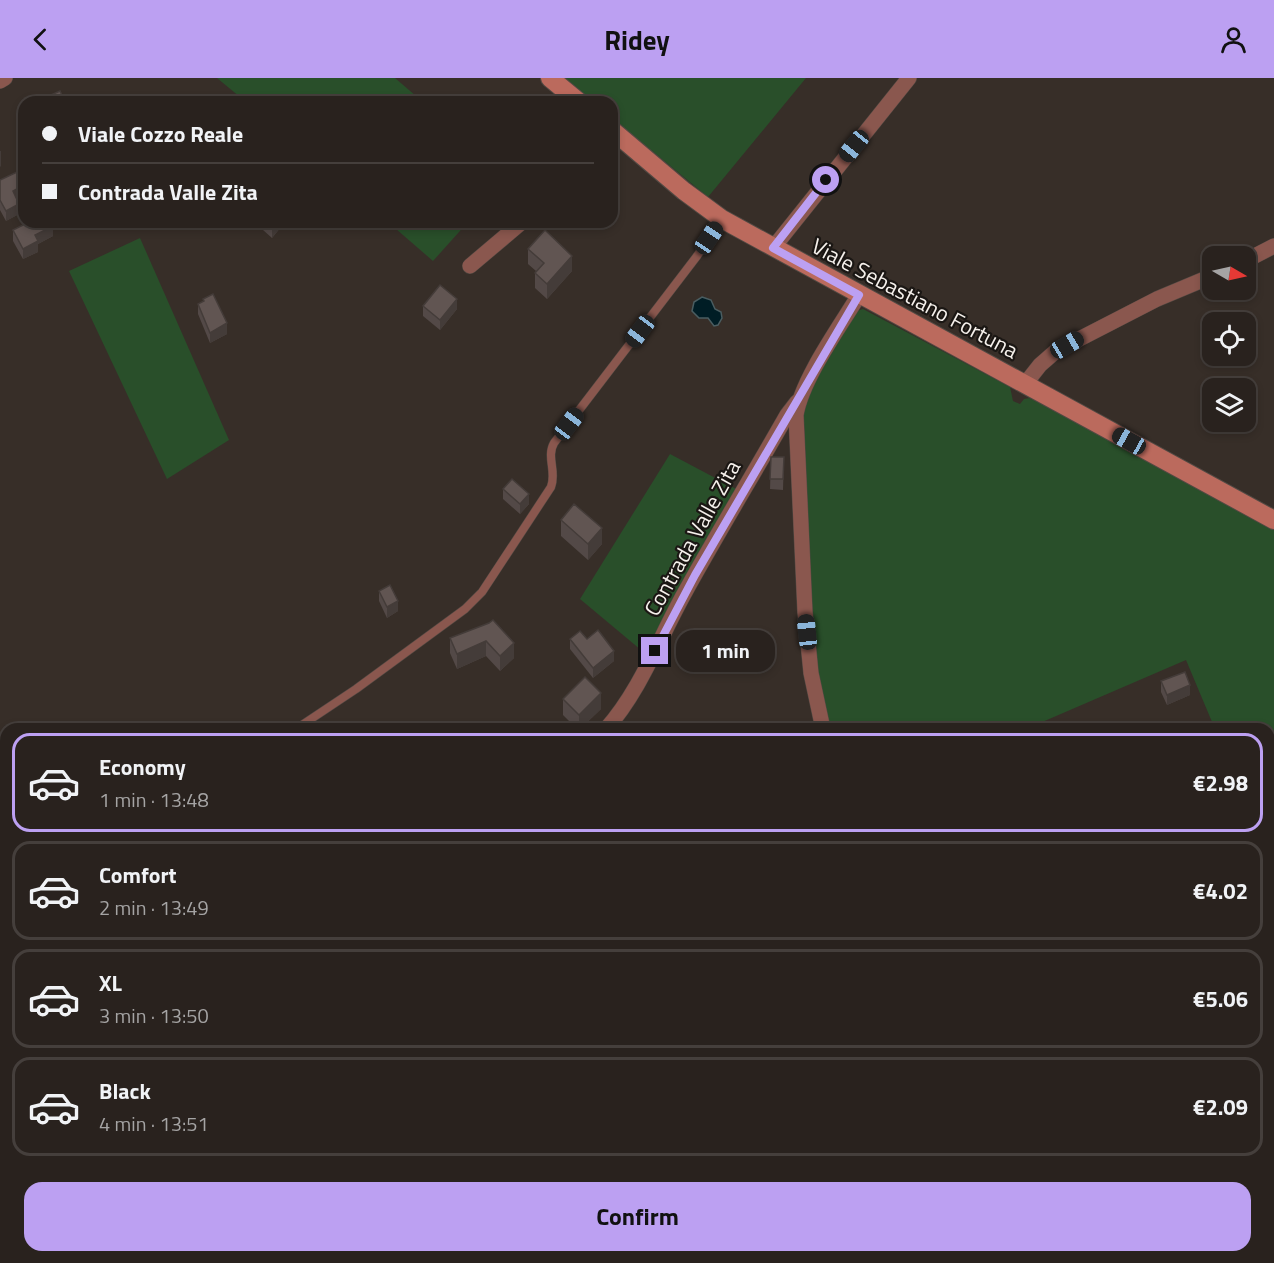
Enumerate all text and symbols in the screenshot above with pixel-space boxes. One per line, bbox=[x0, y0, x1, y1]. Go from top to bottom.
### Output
text: Ridey bbox=[604, 19, 670, 60]
icon: back bbox=[24, 23, 57, 56]
icon: person bbox=[1217, 23, 1250, 56]
text: Viale Cozzo Reale bbox=[78, 117, 243, 151]
car bbox=[836, 126, 872, 166]
route start bbox=[812, 166, 839, 193]
text: Contrada Valle Zita bbox=[78, 175, 258, 209]
car bbox=[691, 218, 727, 258]
street label: Viale Sebastiano Fortuna bbox=[805, 229, 1025, 367]
north arrow bbox=[1202, 246, 1256, 300]
map controls bbox=[1202, 246, 1256, 432]
car bbox=[622, 311, 658, 351]
button: locate bbox=[1202, 312, 1256, 366]
car bbox=[1047, 328, 1087, 362]
button: layers bbox=[1202, 378, 1256, 432]
car bbox=[551, 404, 587, 444]
car bbox=[1109, 424, 1149, 458]
street label: Contrada Valle Zita bbox=[635, 454, 749, 622]
car bbox=[796, 613, 818, 651]
callout: 1 min bbox=[676, 630, 775, 672]
text: 1 min bbox=[701, 635, 750, 666]
route end bbox=[641, 637, 668, 664]
text: Economy bbox=[99, 750, 186, 784]
icon: car bbox=[27, 756, 81, 810]
text: €2.98 bbox=[1193, 766, 1248, 800]
text: 1 min · 13:48 bbox=[99, 784, 209, 815]
text: Comfort bbox=[99, 858, 177, 892]
icon: car bbox=[27, 864, 81, 918]
text: €4.02 bbox=[1193, 874, 1248, 908]
text: 2 min · 13:49 bbox=[99, 892, 209, 923]
text: XL bbox=[99, 966, 122, 1000]
icon: car bbox=[27, 972, 81, 1026]
text: €5.06 bbox=[1193, 982, 1248, 1016]
text: 3 min · 13:50 bbox=[99, 1000, 209, 1031]
text: Black bbox=[99, 1074, 151, 1108]
icon: car bbox=[27, 1080, 81, 1134]
text: €2.09 bbox=[1193, 1090, 1248, 1124]
text: 4 min · 13:51 bbox=[99, 1108, 209, 1139]
button: Confirm bbox=[24, 1182, 1251, 1251]

